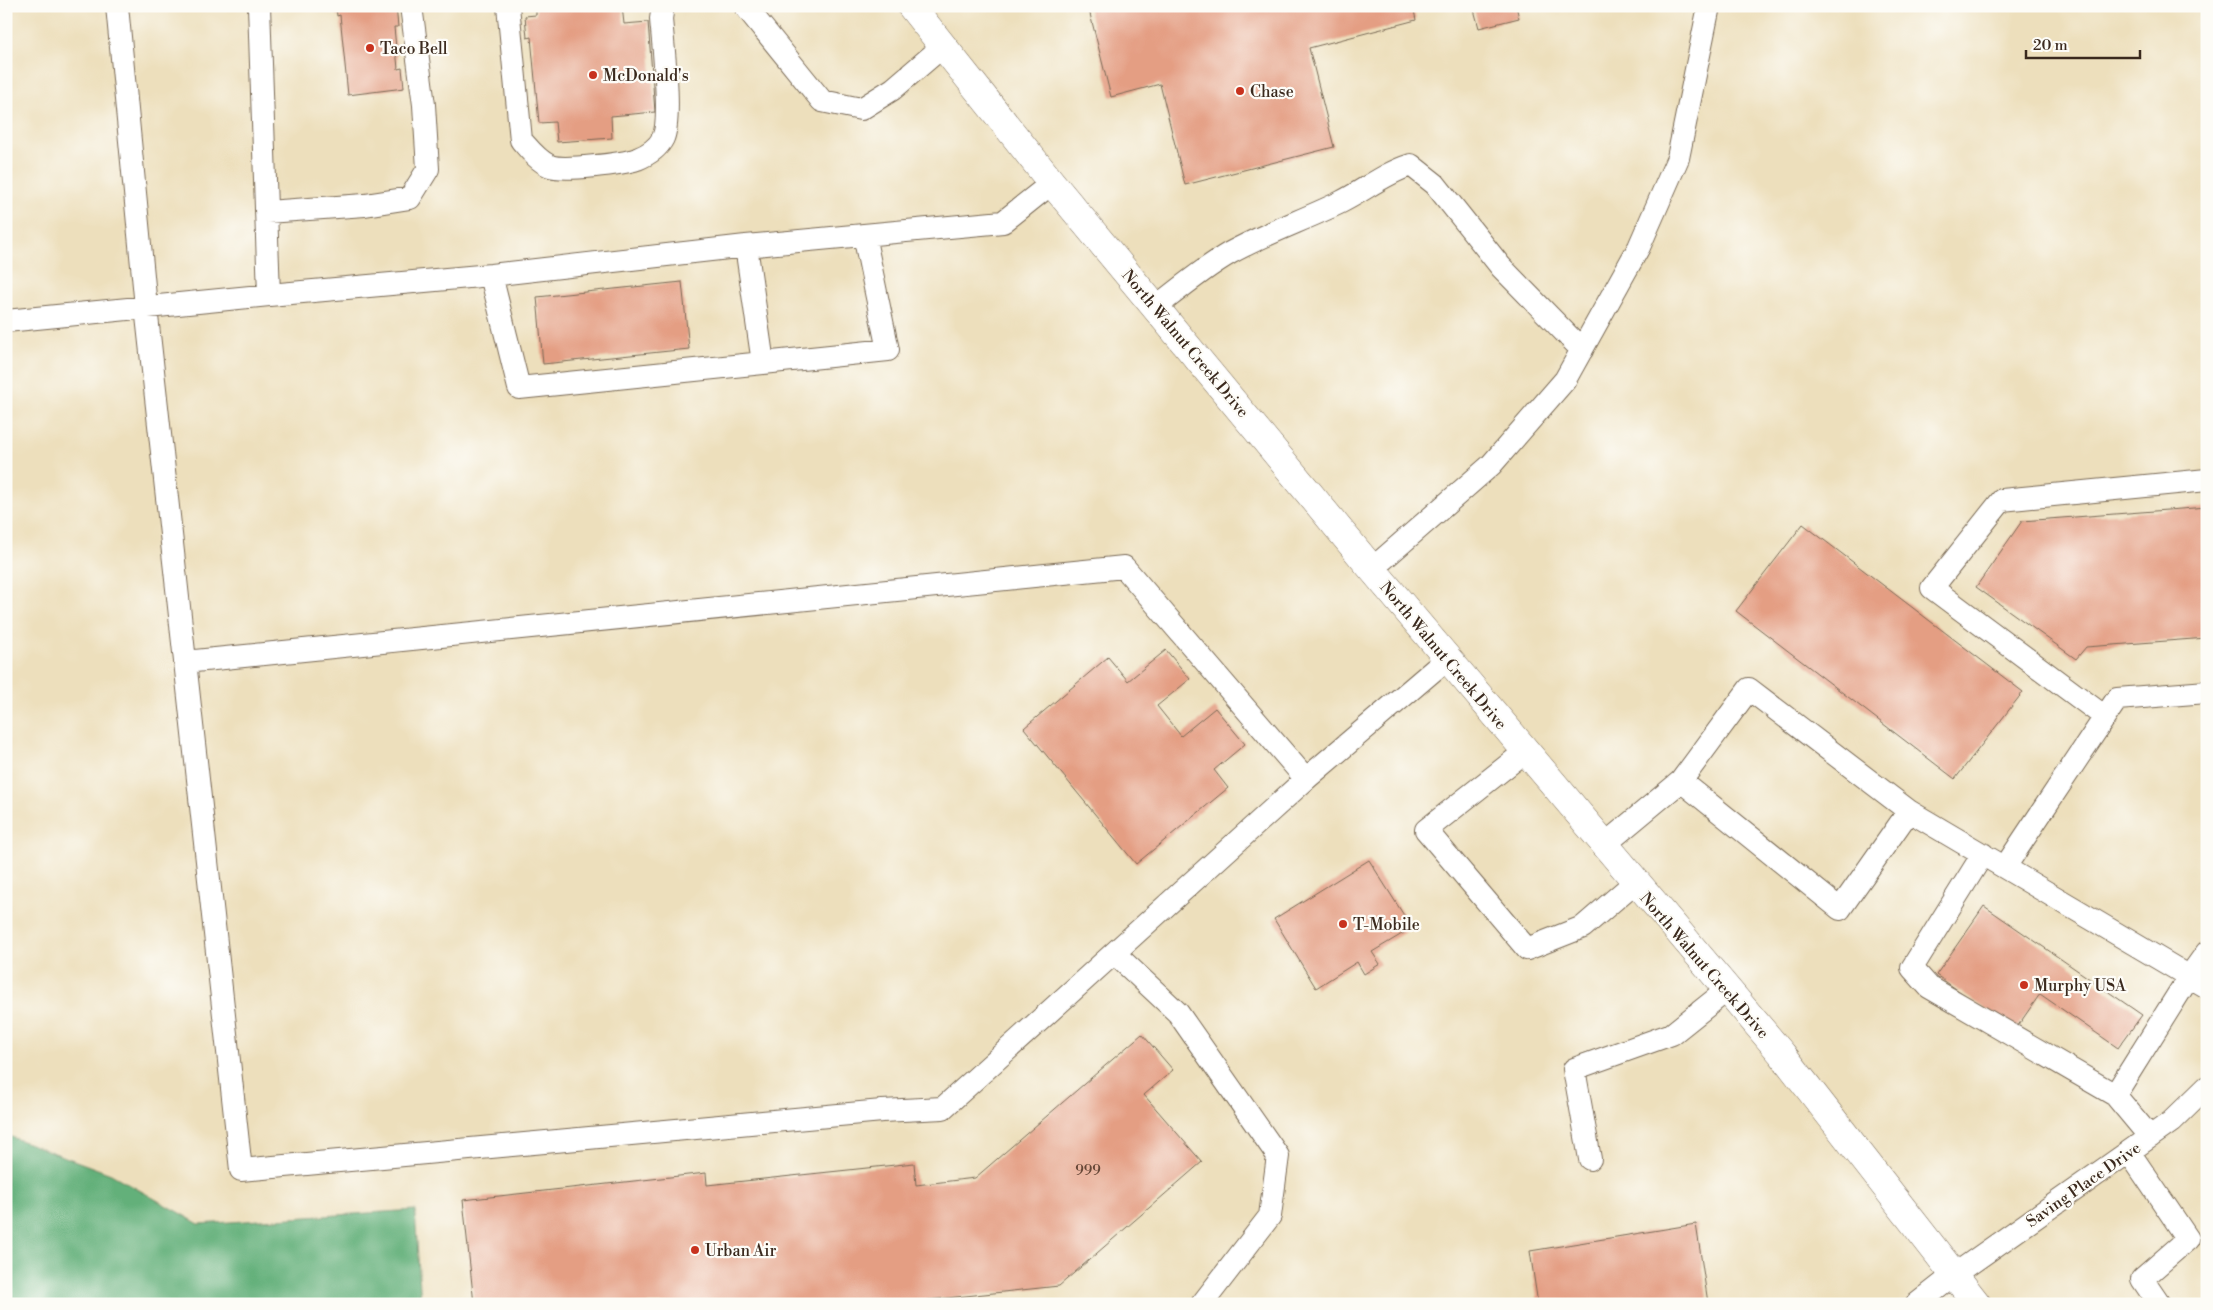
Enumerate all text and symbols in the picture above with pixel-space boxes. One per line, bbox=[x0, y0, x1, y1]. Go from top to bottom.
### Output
scale bar bbox=[2026, 28, 2139, 60]
text: 20 m bbox=[2033, 36, 2068, 55]
place label: Taco Bell bbox=[380, 39, 448, 59]
marker: Taco Bell bbox=[364, 42, 376, 54]
place label: McDonald's bbox=[603, 66, 689, 86]
marker: McDonald's bbox=[587, 69, 599, 81]
place label: Chase bbox=[1250, 82, 1294, 102]
marker: Chase bbox=[1234, 85, 1246, 97]
street label: North Walnut Creek Drive bbox=[1117, 266, 1253, 422]
street label: North Walnut Creek Drive bbox=[1375, 578, 1511, 734]
street label: North Walnut Creek Drive bbox=[1635, 889, 1773, 1043]
place label: T-Mobile bbox=[1353, 915, 1420, 935]
marker: T-Mobile bbox=[1337, 918, 1349, 930]
place label: Murphy USA bbox=[2034, 976, 2127, 996]
marker: Murphy USA bbox=[2018, 979, 2030, 991]
street label: Saving Place Drive bbox=[2022, 1138, 2145, 1232]
house number: 999 bbox=[1075, 1162, 1101, 1180]
place label: Urban Air bbox=[705, 1241, 777, 1261]
marker: Urban Air bbox=[689, 1244, 701, 1256]

